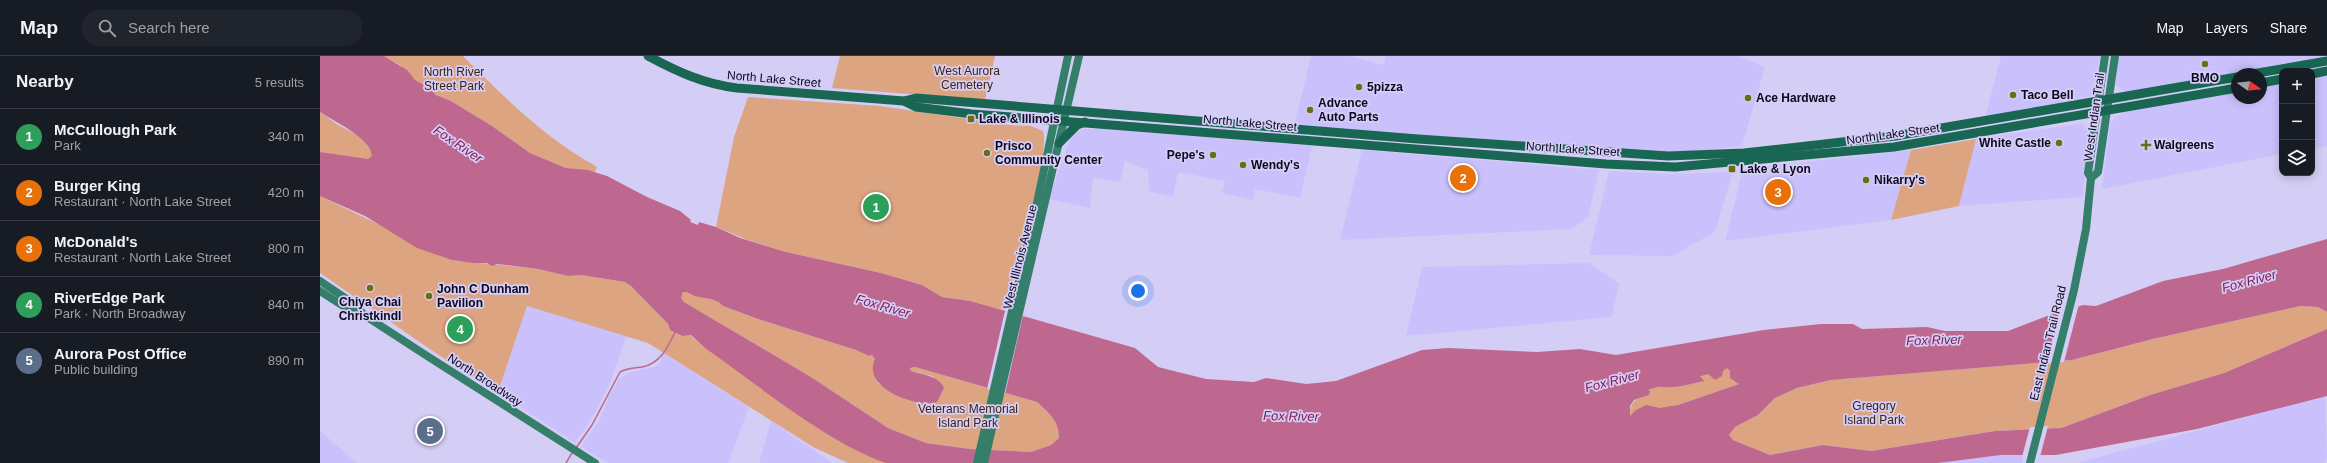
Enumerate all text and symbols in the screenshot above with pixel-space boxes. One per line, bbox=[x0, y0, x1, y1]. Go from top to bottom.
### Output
search box bbox=[82, 10, 362, 46]
text: Map bbox=[20, 17, 58, 38]
icon: search bbox=[96, 17, 118, 39]
text: Search here bbox=[128, 19, 210, 36]
text: Map bbox=[2156, 20, 2184, 36]
text: Layers bbox=[2206, 20, 2248, 36]
text: Share bbox=[2270, 20, 2307, 36]
marker: BMO bbox=[2200, 59, 2210, 69]
park label: West Aurora Cemetery bbox=[934, 64, 1000, 92]
park label: North River Street Park bbox=[424, 65, 485, 93]
street label: North Lake Street bbox=[727, 68, 822, 90]
north arrow bbox=[2231, 68, 2267, 104]
map controls bbox=[2279, 68, 2315, 176]
button: + bbox=[2279, 68, 2315, 104]
place label: BMO bbox=[2191, 71, 2219, 85]
text: Nearby bbox=[16, 72, 74, 91]
street label: West Indian Trail bbox=[2081, 72, 2107, 162]
text: 5 results bbox=[255, 75, 304, 90]
place label: 5pizza bbox=[1367, 80, 1403, 94]
marker: 5pizza bbox=[1354, 82, 1364, 92]
place label: Taco Bell bbox=[2021, 88, 2073, 102]
marker: Taco Bell bbox=[2008, 90, 2018, 100]
place label: Ace Hardware bbox=[1756, 91, 1836, 105]
marker: Ace Hardware bbox=[1743, 93, 1753, 103]
place label: Advance Auto Parts bbox=[1318, 96, 1379, 124]
button: − bbox=[2279, 104, 2315, 140]
marker: Advance Auto Parts bbox=[1305, 105, 1315, 115]
place label: Lake & Illinois bbox=[979, 112, 1060, 126]
street label: North Lake Street bbox=[1203, 112, 1298, 134]
marker: Lake & Illinois bbox=[966, 114, 976, 124]
street label: North Lake Street bbox=[1845, 120, 1941, 147]
text: McCullough Park bbox=[54, 121, 177, 138]
water label: Fox River bbox=[431, 122, 486, 166]
text: 1 bbox=[25, 129, 33, 144]
text: 340 m bbox=[268, 129, 304, 144]
place label: White Castle bbox=[1979, 136, 2051, 150]
text: Park bbox=[54, 138, 81, 153]
marker: White Castle bbox=[2054, 138, 2064, 148]
place label: Walgreens bbox=[2154, 138, 2215, 152]
place label: Prisco Community Center bbox=[995, 139, 1103, 167]
street label: North Lake Street bbox=[1526, 139, 1621, 159]
marker: Walgreens bbox=[2141, 140, 2151, 150]
button: layers bbox=[2279, 140, 2315, 176]
marker: Prisco Community Center bbox=[982, 148, 992, 158]
place label: Pepe's bbox=[1167, 148, 1205, 162]
marker: Pepe's bbox=[1208, 150, 1218, 160]
place label: Wendy's bbox=[1251, 158, 1300, 172]
marker: Wendy's bbox=[1238, 160, 1248, 170]
place label: Lake & Lyon bbox=[1740, 162, 1811, 176]
pin: 2 bbox=[1450, 163, 1476, 193]
marker: Lake & Lyon bbox=[1727, 164, 1737, 174]
place label: Nikarry's bbox=[1874, 173, 1925, 187]
marker: Nikarry's bbox=[1861, 175, 1871, 185]
text: Burger King bbox=[54, 177, 141, 194]
pin: 3 bbox=[1765, 177, 1791, 207]
text: 2 bbox=[25, 185, 33, 200]
text: 420 m bbox=[268, 185, 304, 200]
pin: 1 bbox=[863, 192, 889, 222]
text: Restaurant · North Lake Street bbox=[54, 194, 231, 209]
street label: West Illinois Avenue bbox=[1000, 203, 1040, 311]
text: McDonald's bbox=[54, 233, 138, 250]
text: 3 bbox=[25, 241, 33, 256]
text: 800 m bbox=[268, 241, 304, 256]
text: Restaurant · North Lake Street bbox=[54, 250, 231, 265]
water label: Fox River bbox=[2220, 266, 2278, 295]
your location bbox=[1128, 281, 1148, 301]
place label: John C Dunham Pavilion bbox=[437, 282, 529, 310]
marker: Chiya Chai Christkindl bbox=[365, 283, 375, 293]
street label: East Indian Trail Road bbox=[2027, 284, 2069, 402]
text: RiverEdge Park bbox=[54, 289, 165, 306]
marker: John C Dunham Pavilion bbox=[424, 291, 434, 301]
water label: Fox River bbox=[854, 291, 912, 321]
place label: Chiya Chai Christkindl bbox=[339, 295, 401, 323]
text: 4 bbox=[25, 297, 33, 312]
text: 840 m bbox=[268, 297, 304, 312]
text: Park · North Broadway bbox=[54, 306, 186, 321]
pin: 4 bbox=[447, 314, 473, 344]
water label: Fox River bbox=[1906, 332, 1963, 348]
text: Aurora Post Office bbox=[54, 345, 187, 362]
street label: North Broadway bbox=[445, 351, 525, 409]
text: 5 bbox=[25, 353, 33, 368]
text: 890 m bbox=[268, 353, 304, 368]
text: Public building bbox=[54, 362, 138, 377]
water label: Fox River bbox=[1583, 366, 1641, 395]
park label: Gregory Island Park bbox=[1844, 399, 1905, 427]
park label: Veterans Memorial Island Park bbox=[918, 402, 1018, 430]
water label: Fox River bbox=[1263, 408, 1320, 424]
pin: 5 bbox=[417, 416, 443, 446]

